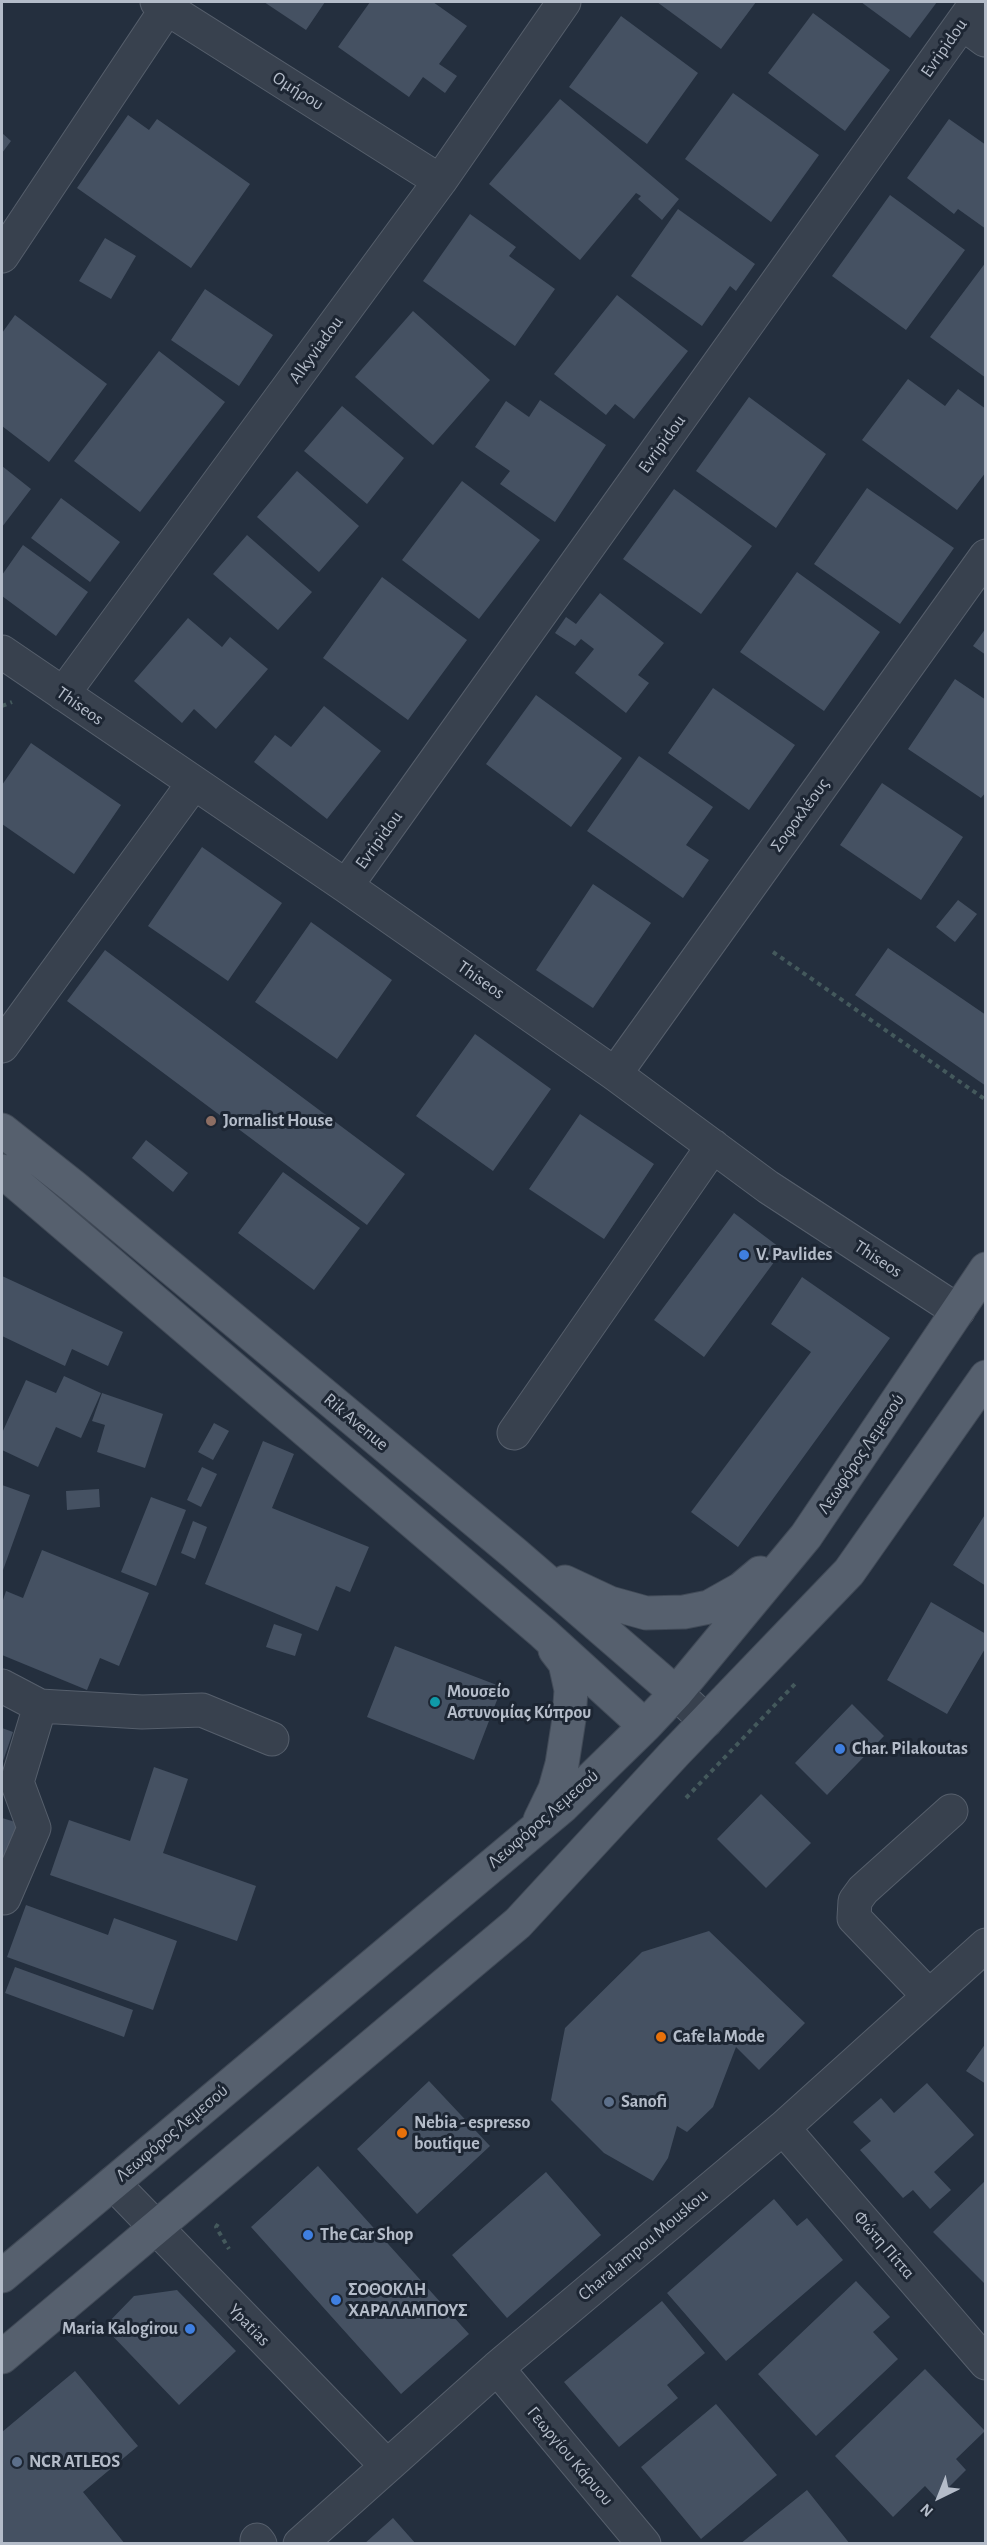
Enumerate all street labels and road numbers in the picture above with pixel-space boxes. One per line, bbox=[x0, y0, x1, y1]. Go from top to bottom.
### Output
street label: Evripidou bbox=[916, 14, 972, 82]
street label: Ομήρου bbox=[268, 67, 328, 115]
street label: Alkyviadou bbox=[284, 312, 348, 388]
street label: Evripidou bbox=[634, 411, 690, 477]
street label: Thiseos bbox=[52, 682, 108, 730]
street label: Σοφοκλέους bbox=[766, 774, 834, 856]
street label: Evripidou bbox=[351, 807, 407, 873]
street label: Thiseos bbox=[453, 956, 509, 1004]
street label: Thiseos bbox=[850, 1236, 906, 1282]
street label: Rik Avenue bbox=[319, 1389, 393, 1455]
street label: Λεωφόρος Λεμεσού bbox=[813, 1390, 909, 1518]
street label: Λεωφόρος Λεμεσού bbox=[483, 1765, 603, 1873]
street label: Λεωφόρος Λεμεσού bbox=[111, 2080, 233, 2186]
street label: Charalampou Mouskou bbox=[574, 2185, 712, 2305]
street label: Φώτη Πίττα bbox=[849, 2206, 919, 2284]
street label: Ypatias bbox=[224, 2299, 274, 2351]
street label: Γεωργίου Κάρυου bbox=[522, 2402, 618, 2510]

